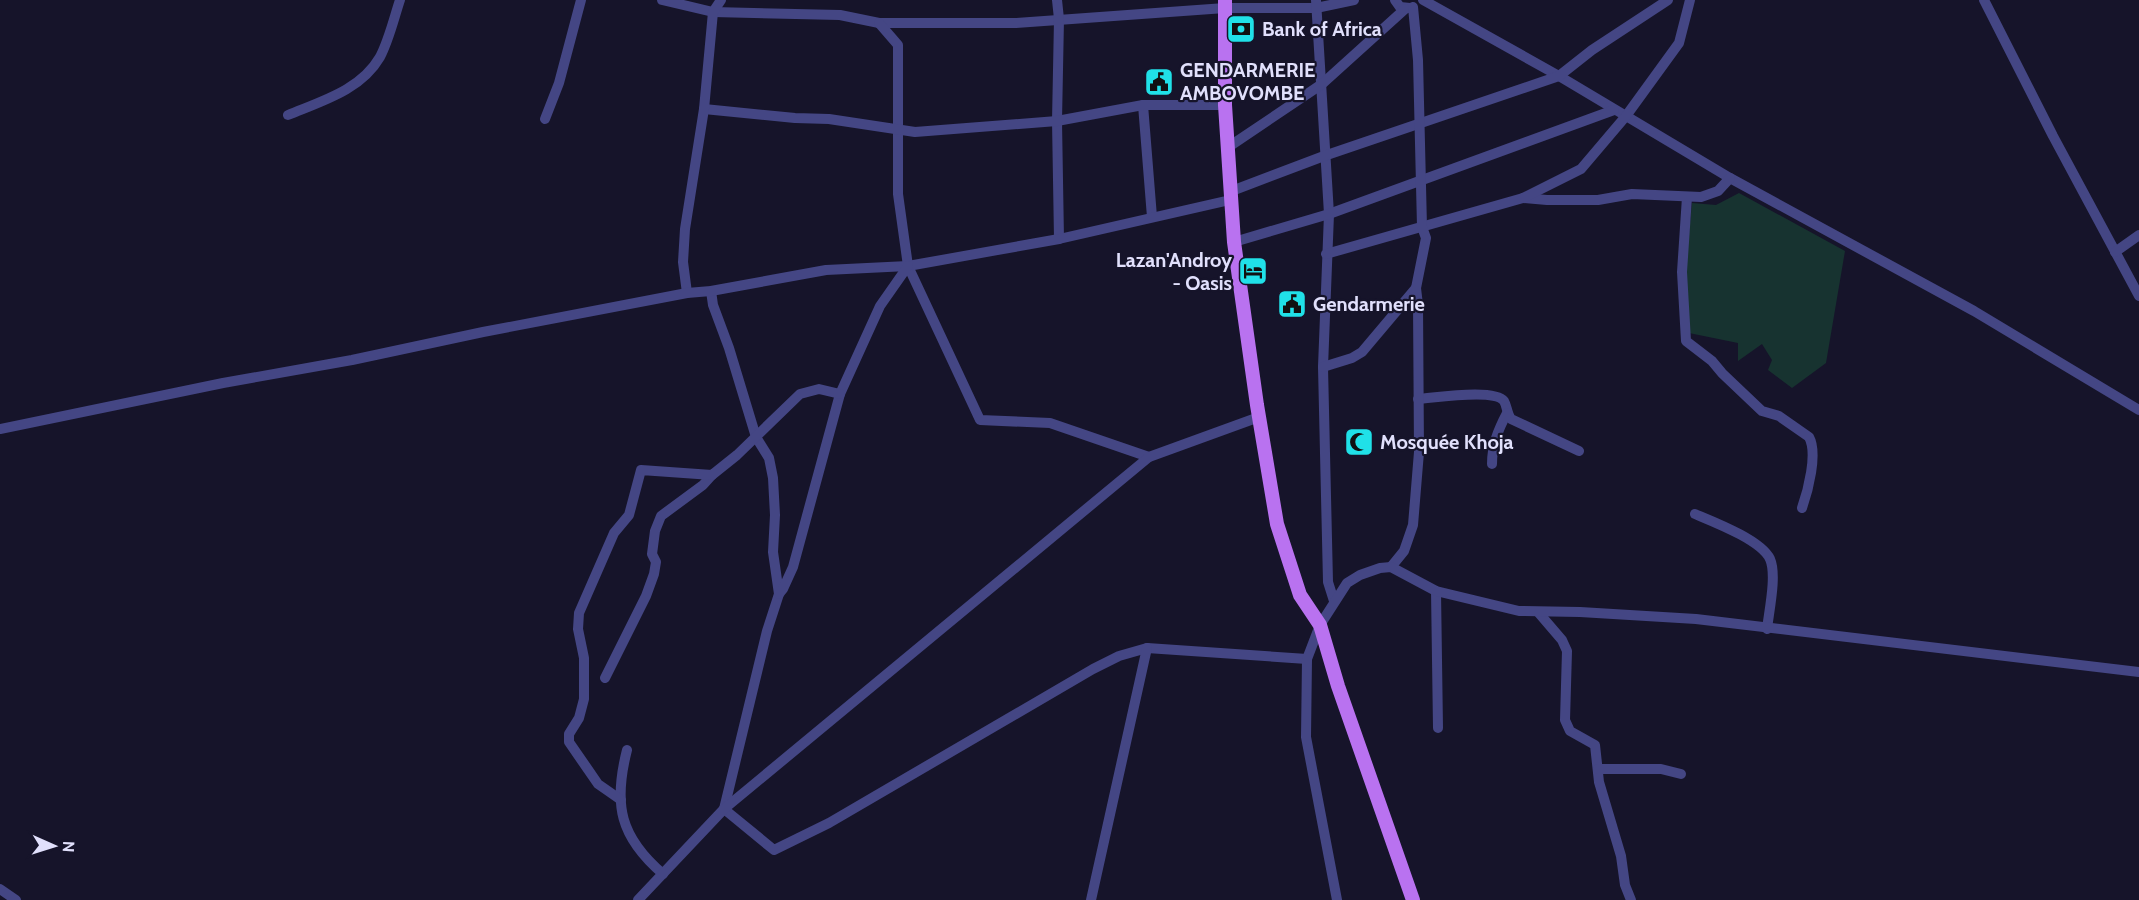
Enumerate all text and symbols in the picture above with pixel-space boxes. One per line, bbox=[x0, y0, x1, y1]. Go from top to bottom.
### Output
bank icon: Bank of Africa bbox=[1225, 13, 1257, 45]
place label: Bank of Africa bbox=[1262, 17, 1382, 41]
place label: GENDARMERIE AMBOVOMBE bbox=[1180, 58, 1315, 105]
public building icon: GENDARMERIE AMBOVOMBE bbox=[1143, 66, 1175, 98]
place label: Lazan'Androy - Oasis bbox=[1116, 248, 1232, 295]
hotel icon: Lazan'Androy - Oasis bbox=[1237, 255, 1269, 287]
public building icon: Gendarmerie bbox=[1276, 288, 1308, 320]
place label: Gendarmerie bbox=[1313, 292, 1425, 316]
mosque icon: Mosquée Khoja bbox=[1343, 426, 1375, 458]
place label: Mosquée Khoja bbox=[1380, 430, 1514, 454]
north arrow bbox=[24, 816, 84, 876]
text: N bbox=[59, 841, 78, 853]

